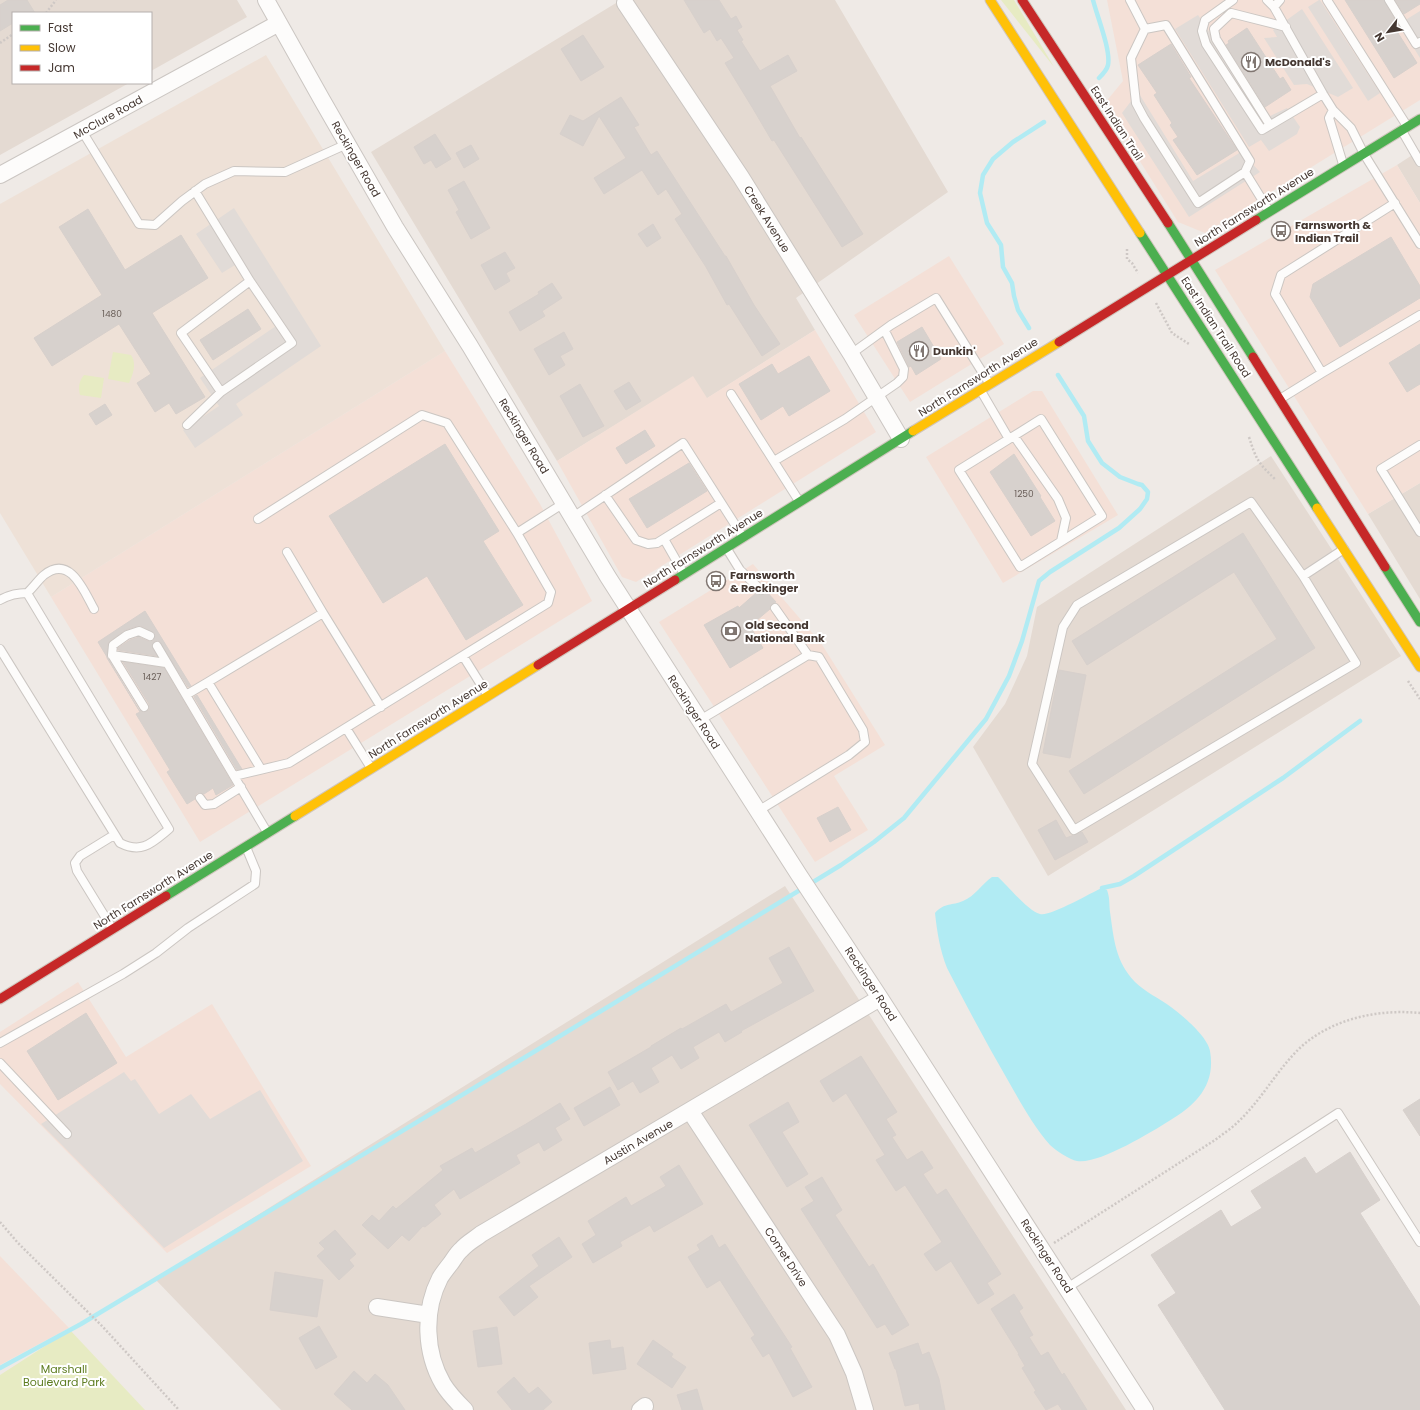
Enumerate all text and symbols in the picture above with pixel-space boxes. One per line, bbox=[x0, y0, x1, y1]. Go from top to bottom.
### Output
legend bbox=[12, 12, 152, 84]
north arrow bbox=[1368, 12, 1408, 52]
text: Fast bbox=[48, 19, 73, 36]
text: N bbox=[1370, 29, 1388, 45]
text: Slow bbox=[48, 39, 76, 56]
restaurant icon: McDonald's bbox=[1240, 51, 1262, 73]
place label: McDonald's bbox=[1265, 54, 1331, 70]
text: Jam bbox=[48, 59, 75, 76]
street label: East Indian Trail bbox=[1087, 83, 1147, 163]
street label: McClure Road bbox=[71, 91, 145, 143]
street label: Reckinger Road bbox=[328, 118, 384, 200]
street label: North Farnsworth Avenue bbox=[1191, 164, 1317, 250]
street label: Creek Avenue bbox=[740, 182, 794, 256]
place label: Farnsworth & Indian Trail bbox=[1295, 217, 1371, 246]
bus stop icon: Farnsworth & Indian Trail bbox=[1270, 220, 1292, 242]
street label: East Indian Trail Road bbox=[1177, 273, 1255, 381]
house number: 1480 bbox=[102, 308, 122, 320]
street label: North Farnsworth Avenue bbox=[915, 334, 1041, 420]
restaurant icon: Dunkin' bbox=[908, 340, 930, 362]
place label: Dunkin' bbox=[933, 343, 976, 359]
street label: Reckinger Road bbox=[495, 395, 553, 477]
house number: 1250 bbox=[1014, 488, 1034, 500]
street label: North Farnsworth Avenue bbox=[640, 505, 766, 591]
place label: Farnsworth & Reckinger bbox=[730, 567, 798, 596]
bus stop icon: Farnsworth & Reckinger bbox=[705, 570, 727, 592]
place label: Old Second National Bank bbox=[745, 617, 825, 646]
bank icon: Old Second National Bank bbox=[720, 620, 742, 642]
house number: 1427 bbox=[143, 671, 161, 683]
street label: Reckinger Road bbox=[664, 672, 724, 752]
street label: North Farnsworth Avenue bbox=[365, 676, 491, 762]
street label: North Farnsworth Avenue bbox=[90, 847, 216, 933]
street label: Reckinger Road bbox=[841, 944, 901, 1024]
street label: Austin Avenue bbox=[600, 1115, 676, 1168]
street label: Reckinger Road bbox=[1017, 1216, 1077, 1296]
street label: Comet Drive bbox=[761, 1224, 811, 1290]
park label: Marshall Boulevard Park bbox=[23, 1361, 105, 1390]

